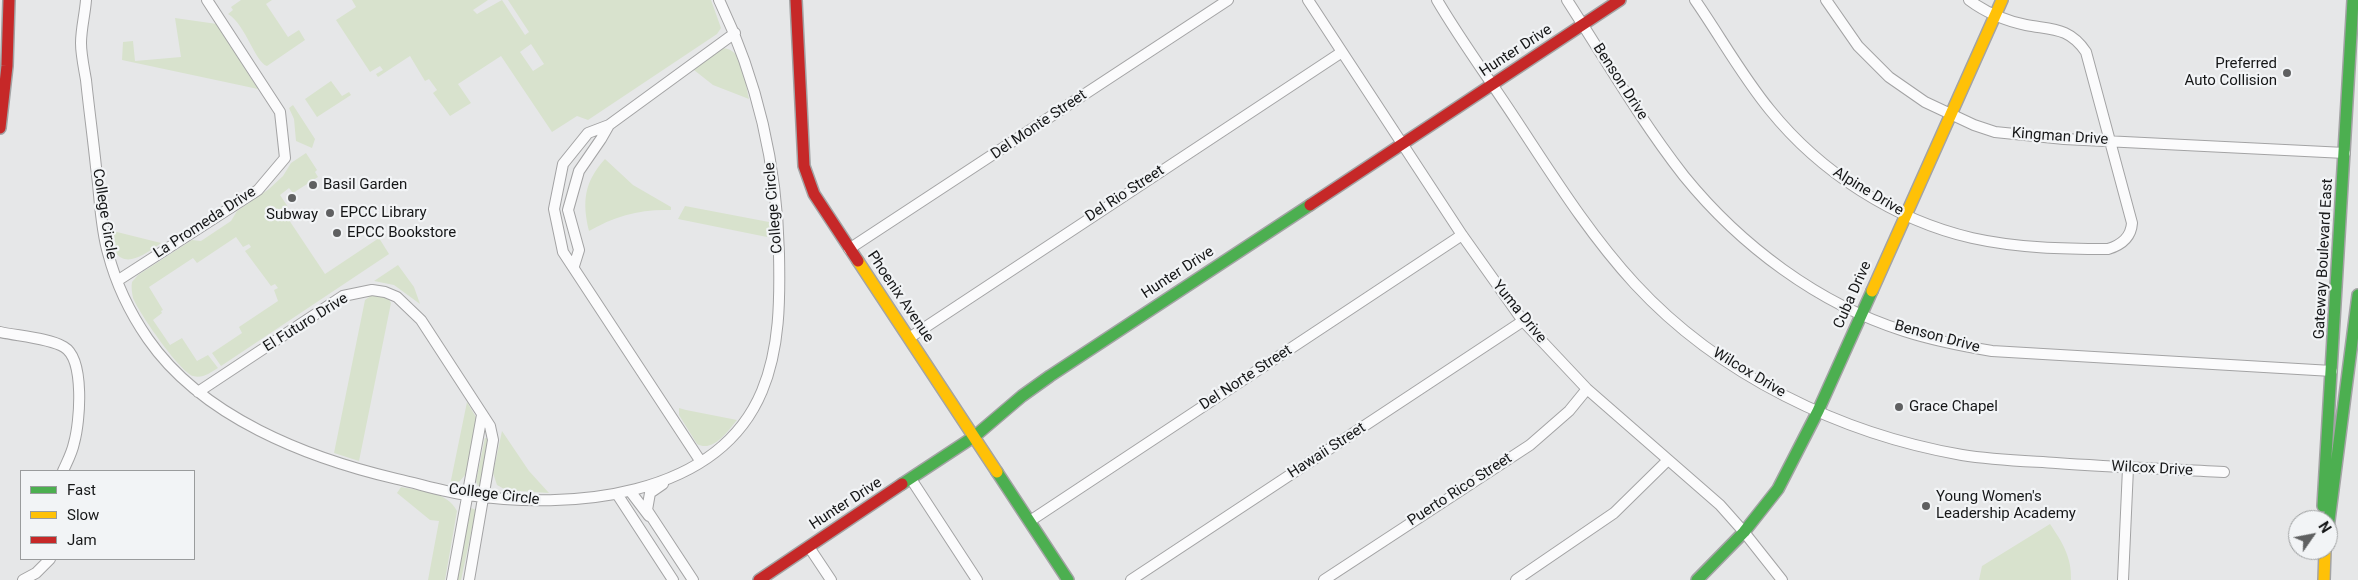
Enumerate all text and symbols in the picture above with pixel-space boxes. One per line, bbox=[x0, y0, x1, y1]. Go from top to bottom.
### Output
street label: Hunter Drive bbox=[1476, 21, 1556, 81]
street label: Benson Drive bbox=[1589, 40, 1651, 124]
place label: Preferred Auto Collision bbox=[2185, 55, 2277, 90]
marker: Preferred Auto Collision bbox=[2281, 67, 2293, 79]
street label: Del Monte Street bbox=[988, 86, 1090, 164]
street label: Kingman Drive bbox=[2011, 125, 2109, 149]
street label: College Circle bbox=[761, 162, 787, 254]
street label: Del Rio Street bbox=[1082, 162, 1168, 226]
street label: Alpine Drive bbox=[1829, 164, 1907, 220]
street label: College Circle bbox=[88, 167, 120, 261]
place label: Basil Garden bbox=[323, 176, 407, 194]
street label: Gateway Boulevard East bbox=[2311, 178, 2337, 340]
marker: Basil Garden bbox=[307, 179, 319, 191]
street label: La Promeda Drive bbox=[151, 183, 259, 263]
marker: Subway bbox=[286, 192, 298, 204]
place label: EPCC Library bbox=[340, 204, 427, 222]
place label: Subway bbox=[266, 206, 318, 224]
marker: EPCC Library bbox=[324, 207, 336, 219]
place label: EPCC Bookstore bbox=[347, 224, 456, 242]
marker: EPCC Bookstore bbox=[331, 227, 343, 239]
street label: Hunter Drive bbox=[1138, 243, 1218, 303]
street label: Phoenix Avenue bbox=[863, 248, 937, 346]
street label: Cuba Drive bbox=[1830, 258, 1876, 332]
street label: Yuma Drive bbox=[1488, 277, 1550, 347]
street label: El Futuro Drive bbox=[260, 290, 352, 356]
street label: Benson Drive bbox=[1892, 317, 1982, 357]
street label: Del Norte Street bbox=[1197, 342, 1295, 414]
street label: Wilcox Drive bbox=[1709, 344, 1789, 402]
place label: Grace Chapel bbox=[1909, 398, 1998, 416]
marker: Grace Chapel bbox=[1893, 401, 1905, 413]
street label: Hawaii Street bbox=[1285, 419, 1369, 483]
street label: Puerto Rico Street bbox=[1404, 450, 1516, 530]
street label: Wilcox Drive bbox=[2111, 458, 2193, 480]
legend bbox=[20, 470, 195, 560]
street label: Hunter Drive bbox=[806, 474, 886, 534]
street label: College Circle bbox=[448, 480, 540, 510]
text: Fast bbox=[67, 481, 96, 499]
place label: Young Women's Leadership Academy bbox=[1936, 488, 2076, 523]
marker: Young Women's Leadership Academy bbox=[1920, 500, 1932, 512]
text: Slow bbox=[67, 506, 99, 524]
north arrow bbox=[2288, 510, 2338, 560]
text: N bbox=[2315, 519, 2334, 536]
text: Jam bbox=[67, 531, 97, 549]

